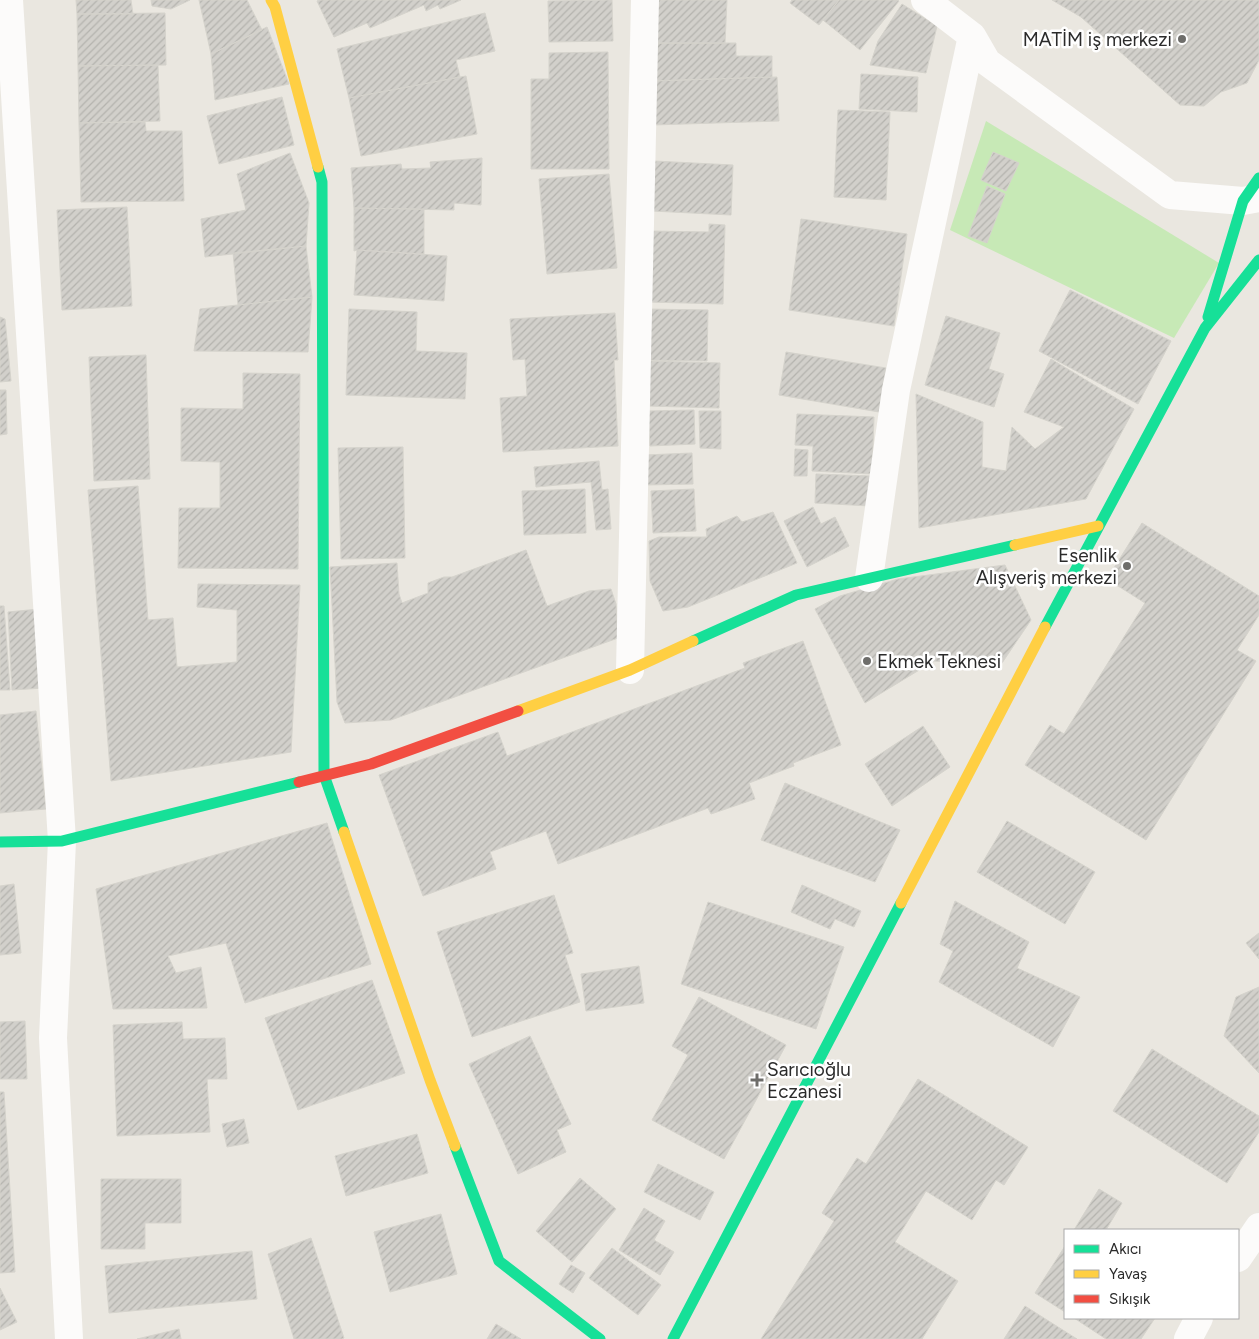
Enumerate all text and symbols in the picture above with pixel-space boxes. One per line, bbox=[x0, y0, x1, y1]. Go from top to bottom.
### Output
place label: MATİM iş merkezi bbox=[1023, 28, 1172, 51]
marker: MATİM iş merkezi bbox=[1176, 33, 1188, 45]
place label: Esenlik Alışveriş merkezi bbox=[976, 544, 1118, 589]
marker: Esenlik Alışveriş merkezi bbox=[1121, 560, 1133, 572]
place label: Ekmek Teknesi bbox=[877, 650, 1001, 673]
marker: Ekmek Teknesi bbox=[861, 655, 873, 667]
place label: Sarıcıoğlu Eczanesi bbox=[767, 1058, 851, 1103]
marker: Sarıcıoğlu Eczanesi bbox=[751, 1074, 763, 1086]
legend bbox=[1064, 1229, 1239, 1319]
text: Akıcı bbox=[1109, 1240, 1142, 1258]
text: Yavaş bbox=[1109, 1265, 1147, 1283]
text: Sıkışık bbox=[1109, 1290, 1151, 1308]

